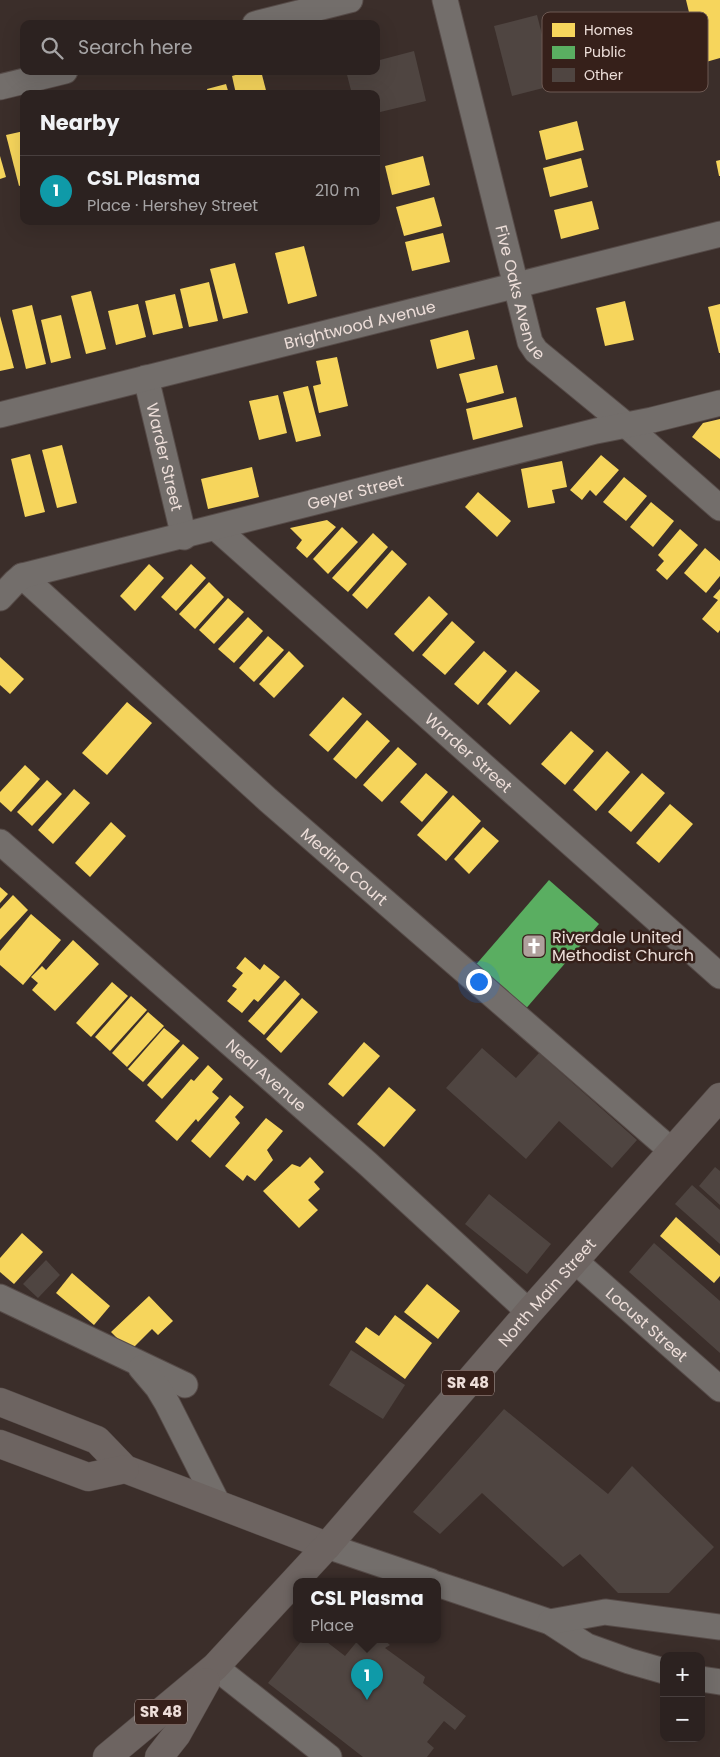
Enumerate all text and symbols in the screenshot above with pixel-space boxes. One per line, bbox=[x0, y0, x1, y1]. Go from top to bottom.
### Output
legend bbox=[542, 12, 708, 92]
search box bbox=[20, 20, 380, 75]
text: Homes bbox=[584, 20, 633, 40]
icon: search bbox=[38, 34, 66, 62]
text: Search here bbox=[78, 34, 192, 61]
text: Public bbox=[584, 42, 626, 62]
text: Other bbox=[584, 65, 623, 85]
text: Nearby bbox=[40, 108, 120, 137]
text: CSL Plasma bbox=[87, 165, 200, 192]
text: 1 bbox=[53, 179, 59, 202]
text: 210 m bbox=[315, 179, 360, 202]
text: Place · Hershey Street bbox=[87, 194, 258, 217]
street label: Five Oaks Avenue bbox=[489, 223, 550, 366]
street label: Brightwood Avenue bbox=[282, 295, 438, 355]
street label: Warder Street bbox=[140, 401, 188, 513]
street label: Geyer Street bbox=[305, 469, 406, 515]
street label: Warder Street bbox=[419, 708, 517, 798]
street label: Medina Court bbox=[296, 823, 393, 911]
place label: Riverdale United Methodist Church bbox=[552, 926, 694, 967]
church icon: Riverdale United Methodist Church bbox=[521, 933, 547, 959]
your location bbox=[466, 969, 492, 995]
street label: Neal Avenue bbox=[221, 1034, 311, 1117]
street label: North Main Street bbox=[493, 1233, 601, 1352]
street label: Locust Street bbox=[601, 1282, 693, 1368]
road number: SR 48 bbox=[442, 1370, 494, 1396]
popup bbox=[293, 1578, 441, 1643]
text: CSL Plasma bbox=[310, 1585, 424, 1612]
text: Place bbox=[310, 1614, 354, 1637]
map controls bbox=[660, 1652, 705, 1742]
button: + bbox=[660, 1652, 705, 1697]
pin: 1 bbox=[351, 1659, 383, 1700]
button: − bbox=[660, 1697, 705, 1742]
road number: SR 48 bbox=[135, 1700, 187, 1724]

